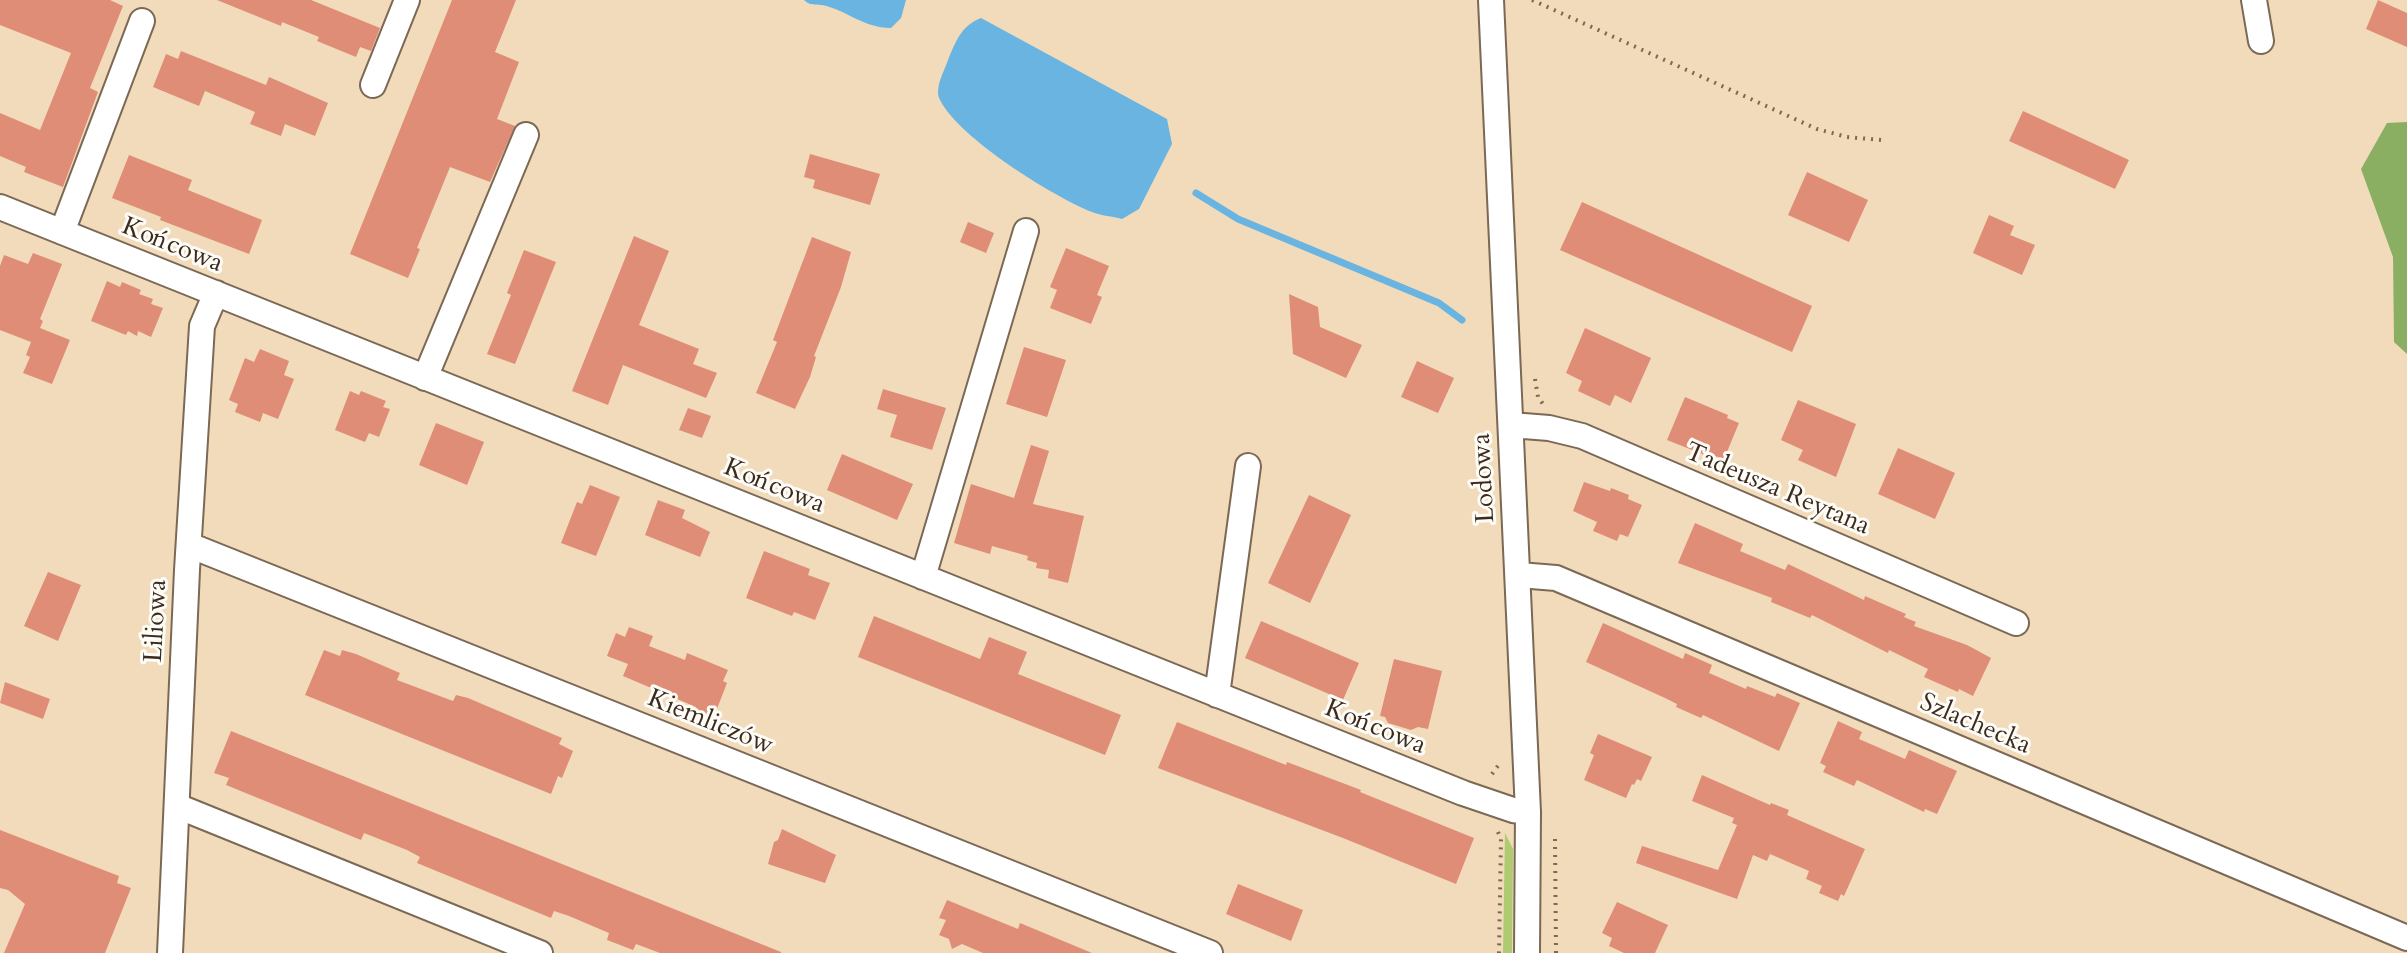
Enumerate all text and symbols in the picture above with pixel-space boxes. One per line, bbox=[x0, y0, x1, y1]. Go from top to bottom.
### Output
street label: Końcowa bbox=[117, 212, 227, 280]
street label: Lodowa bbox=[1467, 432, 1503, 524]
street label: Tadeusza Reytana bbox=[1680, 437, 1874, 543]
street label: Końcowa bbox=[719, 453, 829, 521]
street label: Liliowa bbox=[139, 579, 175, 663]
street label: Kiemliczów bbox=[643, 684, 777, 762]
street label: Szlachecka bbox=[1915, 688, 2035, 762]
street label: Końcowa bbox=[1320, 694, 1430, 762]

